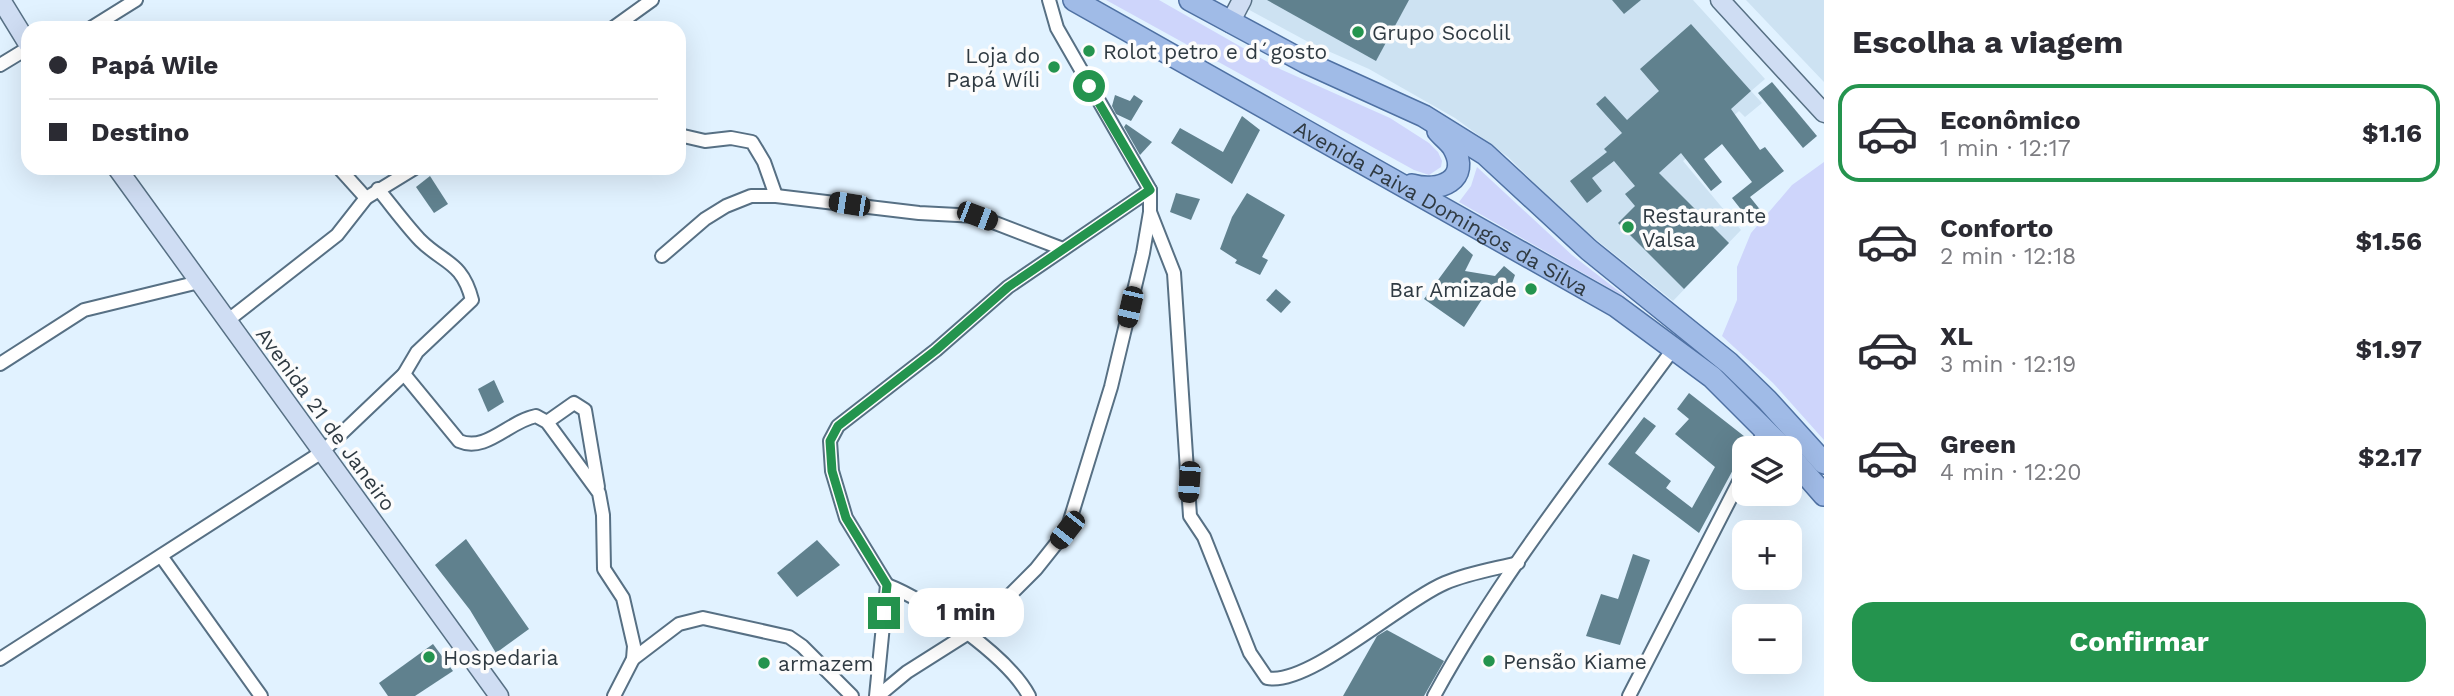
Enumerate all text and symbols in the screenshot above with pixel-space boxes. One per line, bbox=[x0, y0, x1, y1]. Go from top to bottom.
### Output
place label: Grupo Socolil bbox=[1372, 20, 1511, 45]
text: Escolha a viagem bbox=[1852, 23, 2123, 61]
marker: Grupo Socolil bbox=[1350, 24, 1366, 40]
place label: Rolot petro e d´gosto bbox=[1103, 39, 1327, 64]
place label: Loja do Papá Wíli bbox=[946, 43, 1040, 92]
marker: Rolot petro e d´gosto bbox=[1081, 43, 1097, 59]
text: Papá Wile bbox=[91, 50, 218, 80]
marker: Loja do Papá Wíli bbox=[1046, 59, 1062, 75]
route start bbox=[1073, 70, 1105, 102]
icon: car bbox=[1856, 102, 1919, 165]
text: Econômico bbox=[1940, 105, 2081, 135]
street label: Avenida Paiva Domingos da Silva bbox=[1290, 115, 1593, 300]
text: Destino bbox=[91, 117, 189, 147]
text: $1.16 bbox=[2362, 118, 2422, 148]
text: 1 min · 12:17 bbox=[1940, 135, 2071, 162]
car bbox=[827, 190, 872, 218]
car bbox=[954, 199, 1001, 233]
place label: Restaurante Valsa bbox=[1642, 203, 1766, 252]
icon: car bbox=[1856, 210, 1919, 273]
text: Conforto bbox=[1940, 213, 2053, 243]
marker: Restaurante Valsa bbox=[1620, 219, 1636, 235]
text: $1.56 bbox=[2355, 226, 2422, 256]
text: 2 min · 12:18 bbox=[1940, 243, 2076, 270]
place label: Bar Amizade bbox=[1389, 277, 1517, 302]
marker: Bar Amizade bbox=[1523, 281, 1539, 297]
car bbox=[1116, 284, 1145, 330]
icon: car bbox=[1856, 318, 1919, 381]
text: XL bbox=[1940, 321, 1973, 351]
street label: Avenida 21 de Janeiro bbox=[251, 322, 401, 516]
text: $1.97 bbox=[2355, 334, 2422, 364]
text: 3 min · 12:19 bbox=[1940, 351, 2076, 378]
icon: car bbox=[1856, 426, 1919, 489]
text: Green bbox=[1940, 429, 2016, 459]
map controls bbox=[1732, 436, 1802, 674]
button: layers bbox=[1732, 436, 1802, 506]
text: $2.17 bbox=[2358, 442, 2422, 472]
text: 4 min · 12:20 bbox=[1940, 459, 2082, 486]
car bbox=[1178, 460, 1201, 504]
car bbox=[1046, 507, 1089, 553]
button: + bbox=[1732, 520, 1802, 590]
callout: 1 min bbox=[908, 588, 1024, 638]
route end bbox=[868, 597, 900, 629]
text: 1 min bbox=[936, 599, 996, 626]
button: Confirmar bbox=[1852, 602, 2426, 682]
button: − bbox=[1732, 604, 1802, 674]
place label: Hospedaria bbox=[443, 645, 558, 670]
marker: Hospedaria bbox=[421, 649, 437, 665]
place label: Pensão Kiame bbox=[1503, 649, 1647, 674]
place label: armazem bbox=[778, 651, 874, 676]
marker: Pensão Kiame bbox=[1481, 653, 1497, 669]
marker: armazem bbox=[756, 655, 772, 671]

